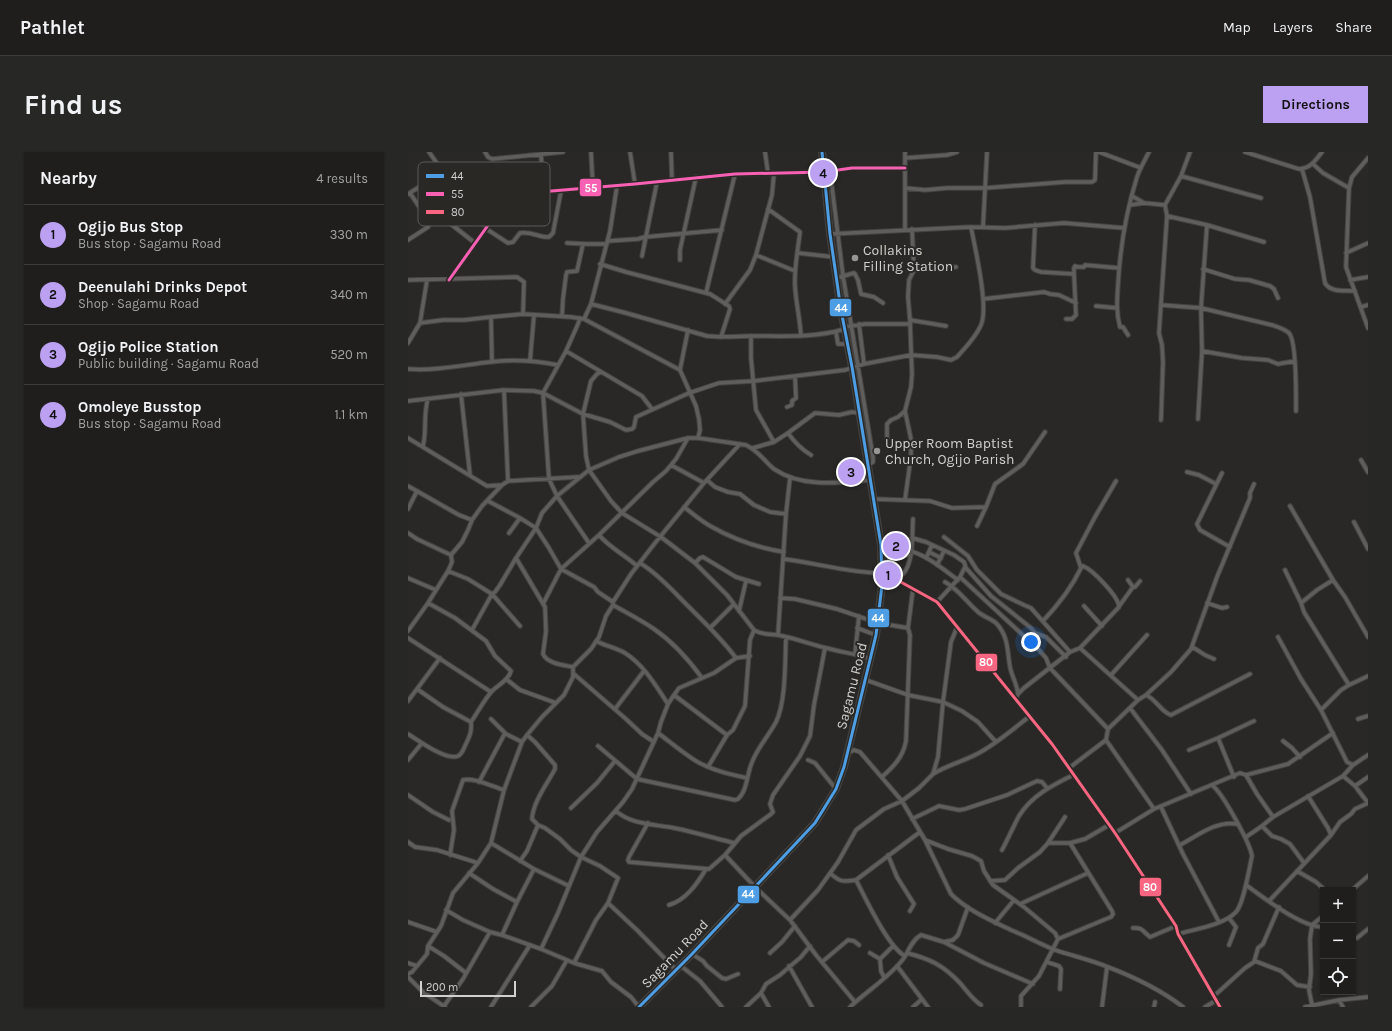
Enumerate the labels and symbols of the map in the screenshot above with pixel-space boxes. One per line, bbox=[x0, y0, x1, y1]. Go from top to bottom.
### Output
pin: 4 bbox=[810, 158, 836, 188]
legend bbox=[418, 162, 550, 226]
text: 44 bbox=[451, 170, 463, 183]
line badge: 55 bbox=[579, 178, 602, 197]
text: 55 bbox=[585, 182, 597, 195]
text: 55 bbox=[451, 188, 463, 201]
text: 80 bbox=[451, 206, 464, 219]
place label: Collakins Filling Station bbox=[863, 242, 953, 275]
marker: Collakins Filling Station bbox=[850, 253, 860, 263]
line badge: 44 bbox=[829, 298, 852, 317]
text: 44 bbox=[834, 302, 848, 315]
place label: Upper Room Baptist Church, Ogijo Parish bbox=[885, 435, 1014, 468]
marker: Upper Room Baptist Church, Ogijo Parish bbox=[872, 446, 882, 456]
pin: 3 bbox=[838, 457, 864, 487]
pin: 2 bbox=[883, 531, 909, 561]
pin: 1 bbox=[875, 560, 901, 590]
line badge: 44 bbox=[867, 608, 890, 628]
text: 44 bbox=[871, 612, 885, 625]
your location bbox=[1021, 632, 1041, 652]
street label: Sagamu Road bbox=[833, 641, 871, 731]
line badge: 80 bbox=[975, 653, 998, 672]
text: 80 bbox=[979, 656, 993, 669]
line badge: 80 bbox=[1139, 877, 1162, 897]
text: 80 bbox=[1143, 881, 1157, 894]
line badge: 44 bbox=[737, 885, 760, 904]
text: 44 bbox=[741, 888, 755, 901]
street label: Sagamu Road bbox=[638, 916, 712, 992]
scale bar bbox=[420, 979, 516, 998]

